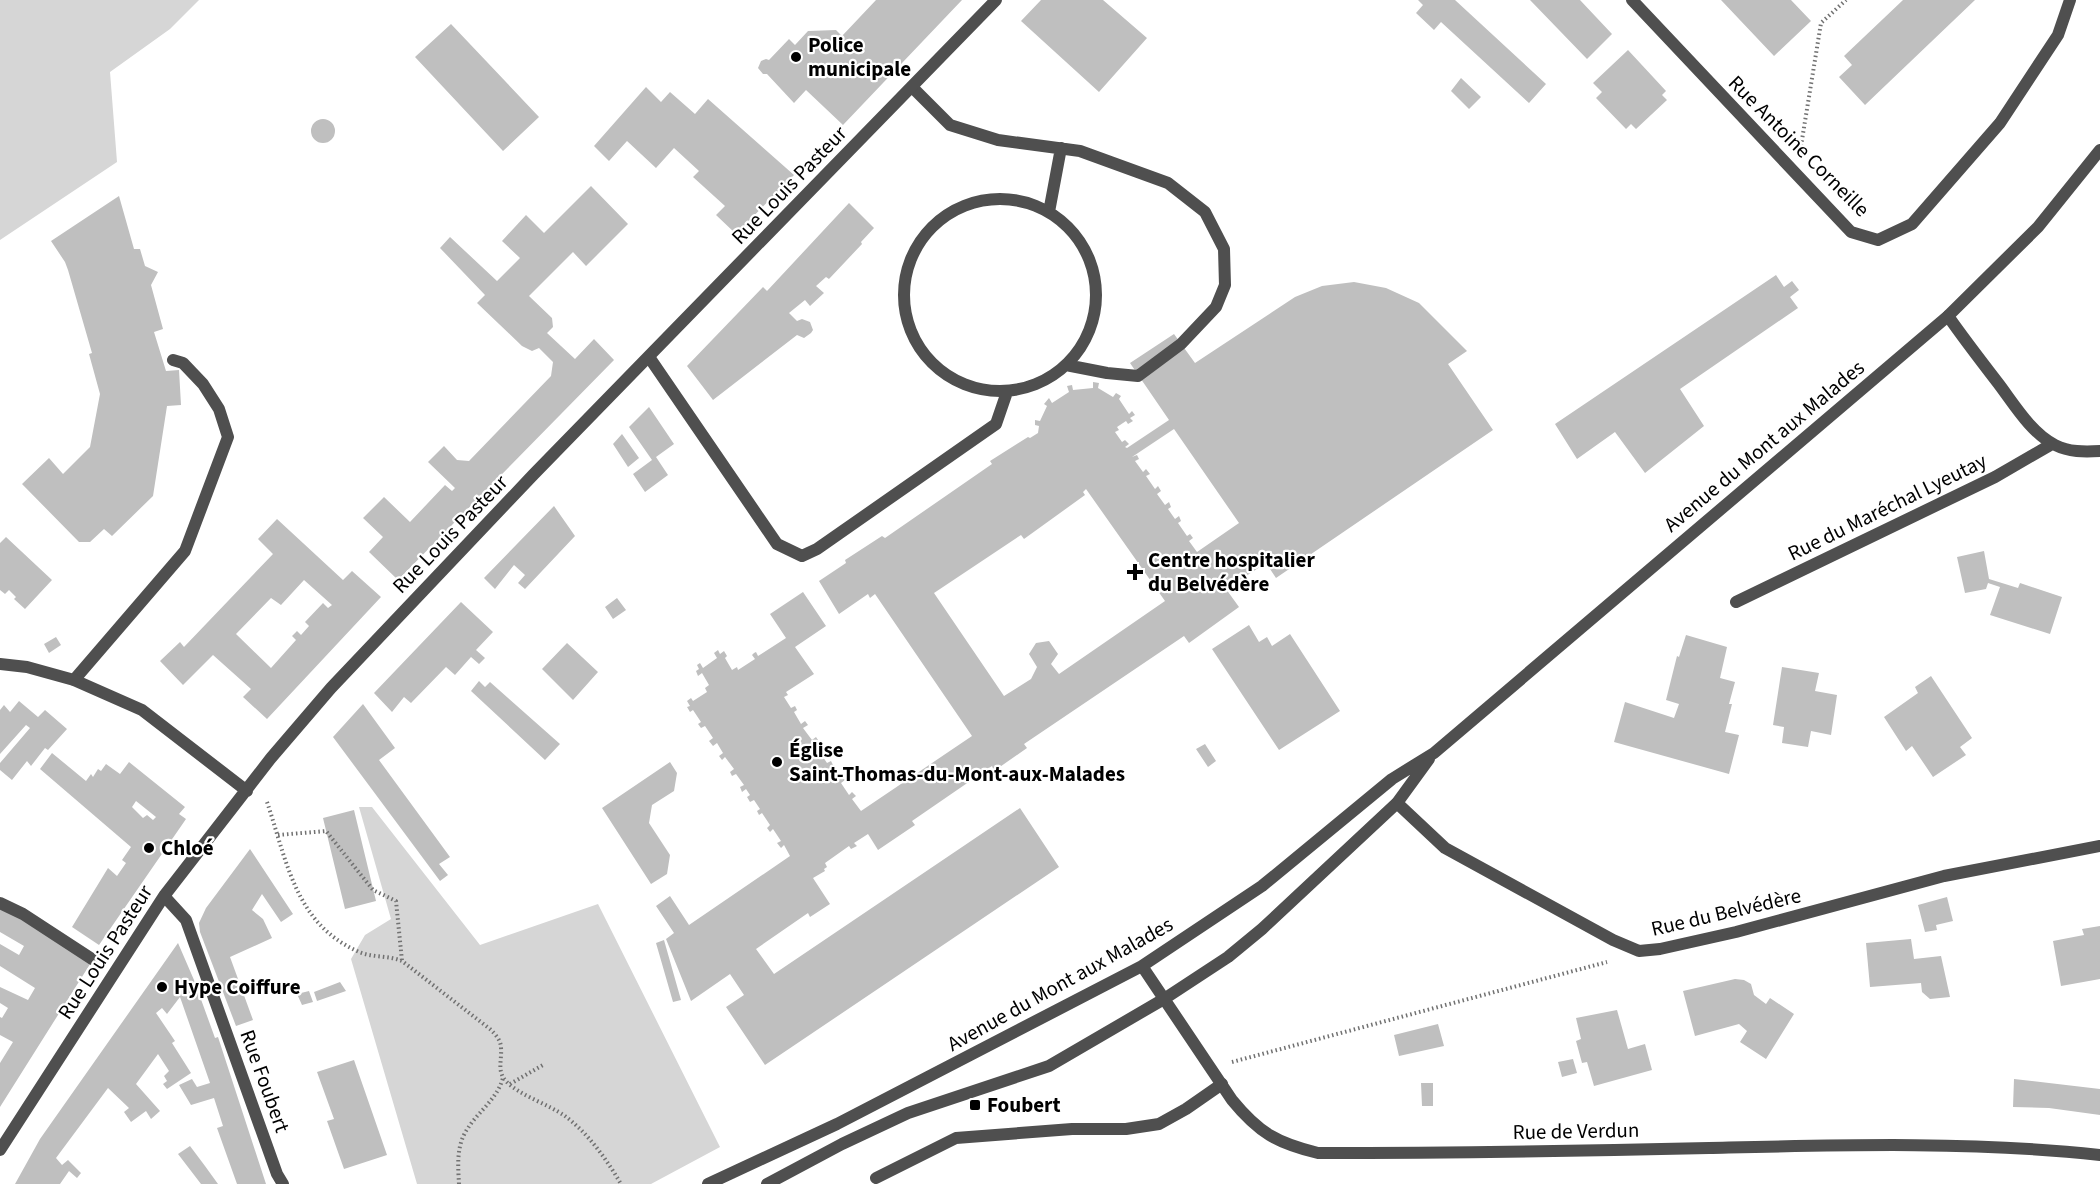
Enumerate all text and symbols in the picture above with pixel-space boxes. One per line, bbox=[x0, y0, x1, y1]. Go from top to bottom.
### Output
place label: Police municipale bbox=[808, 30, 911, 84]
marker: Police municipale bbox=[789, 50, 803, 64]
street label: Rue Antoine Corneille bbox=[1721, 68, 1877, 224]
street label: Rue Louis Pasteur bbox=[724, 118, 854, 251]
street label: Avenue du Mont aux Malades bbox=[1657, 353, 1871, 539]
street label: Rue du Maréchal Lyeutay bbox=[1783, 446, 1992, 568]
street label: Rue Louis Pasteur bbox=[385, 467, 515, 600]
place label: Centre hospitalier du Belvédère bbox=[1148, 545, 1315, 599]
marker: Centre hospitalier du Belvédère bbox=[1126, 563, 1144, 581]
place label: Église Saint-Thomas-du-Mont-aux-Malades bbox=[789, 735, 1125, 789]
marker: Église Saint-Thomas-du-Mont-aux-Malades bbox=[770, 755, 784, 769]
place label: Chloé bbox=[161, 833, 214, 863]
marker: Chloé bbox=[142, 841, 156, 855]
street label: Rue Louis Pasteur bbox=[50, 878, 160, 1025]
street label: Rue du Belvédère bbox=[1648, 880, 1804, 944]
street label: Avenue du Mont aux Malades bbox=[942, 909, 1178, 1059]
place label: Hype Coiffure bbox=[174, 972, 301, 1002]
marker: Hype Coiffure bbox=[155, 980, 169, 994]
street label: Rue Foubert bbox=[233, 1025, 297, 1137]
place label: Foubert bbox=[987, 1090, 1061, 1120]
marker: Foubert bbox=[968, 1098, 982, 1112]
street label: Rue de Verdun bbox=[1512, 1115, 1640, 1147]

